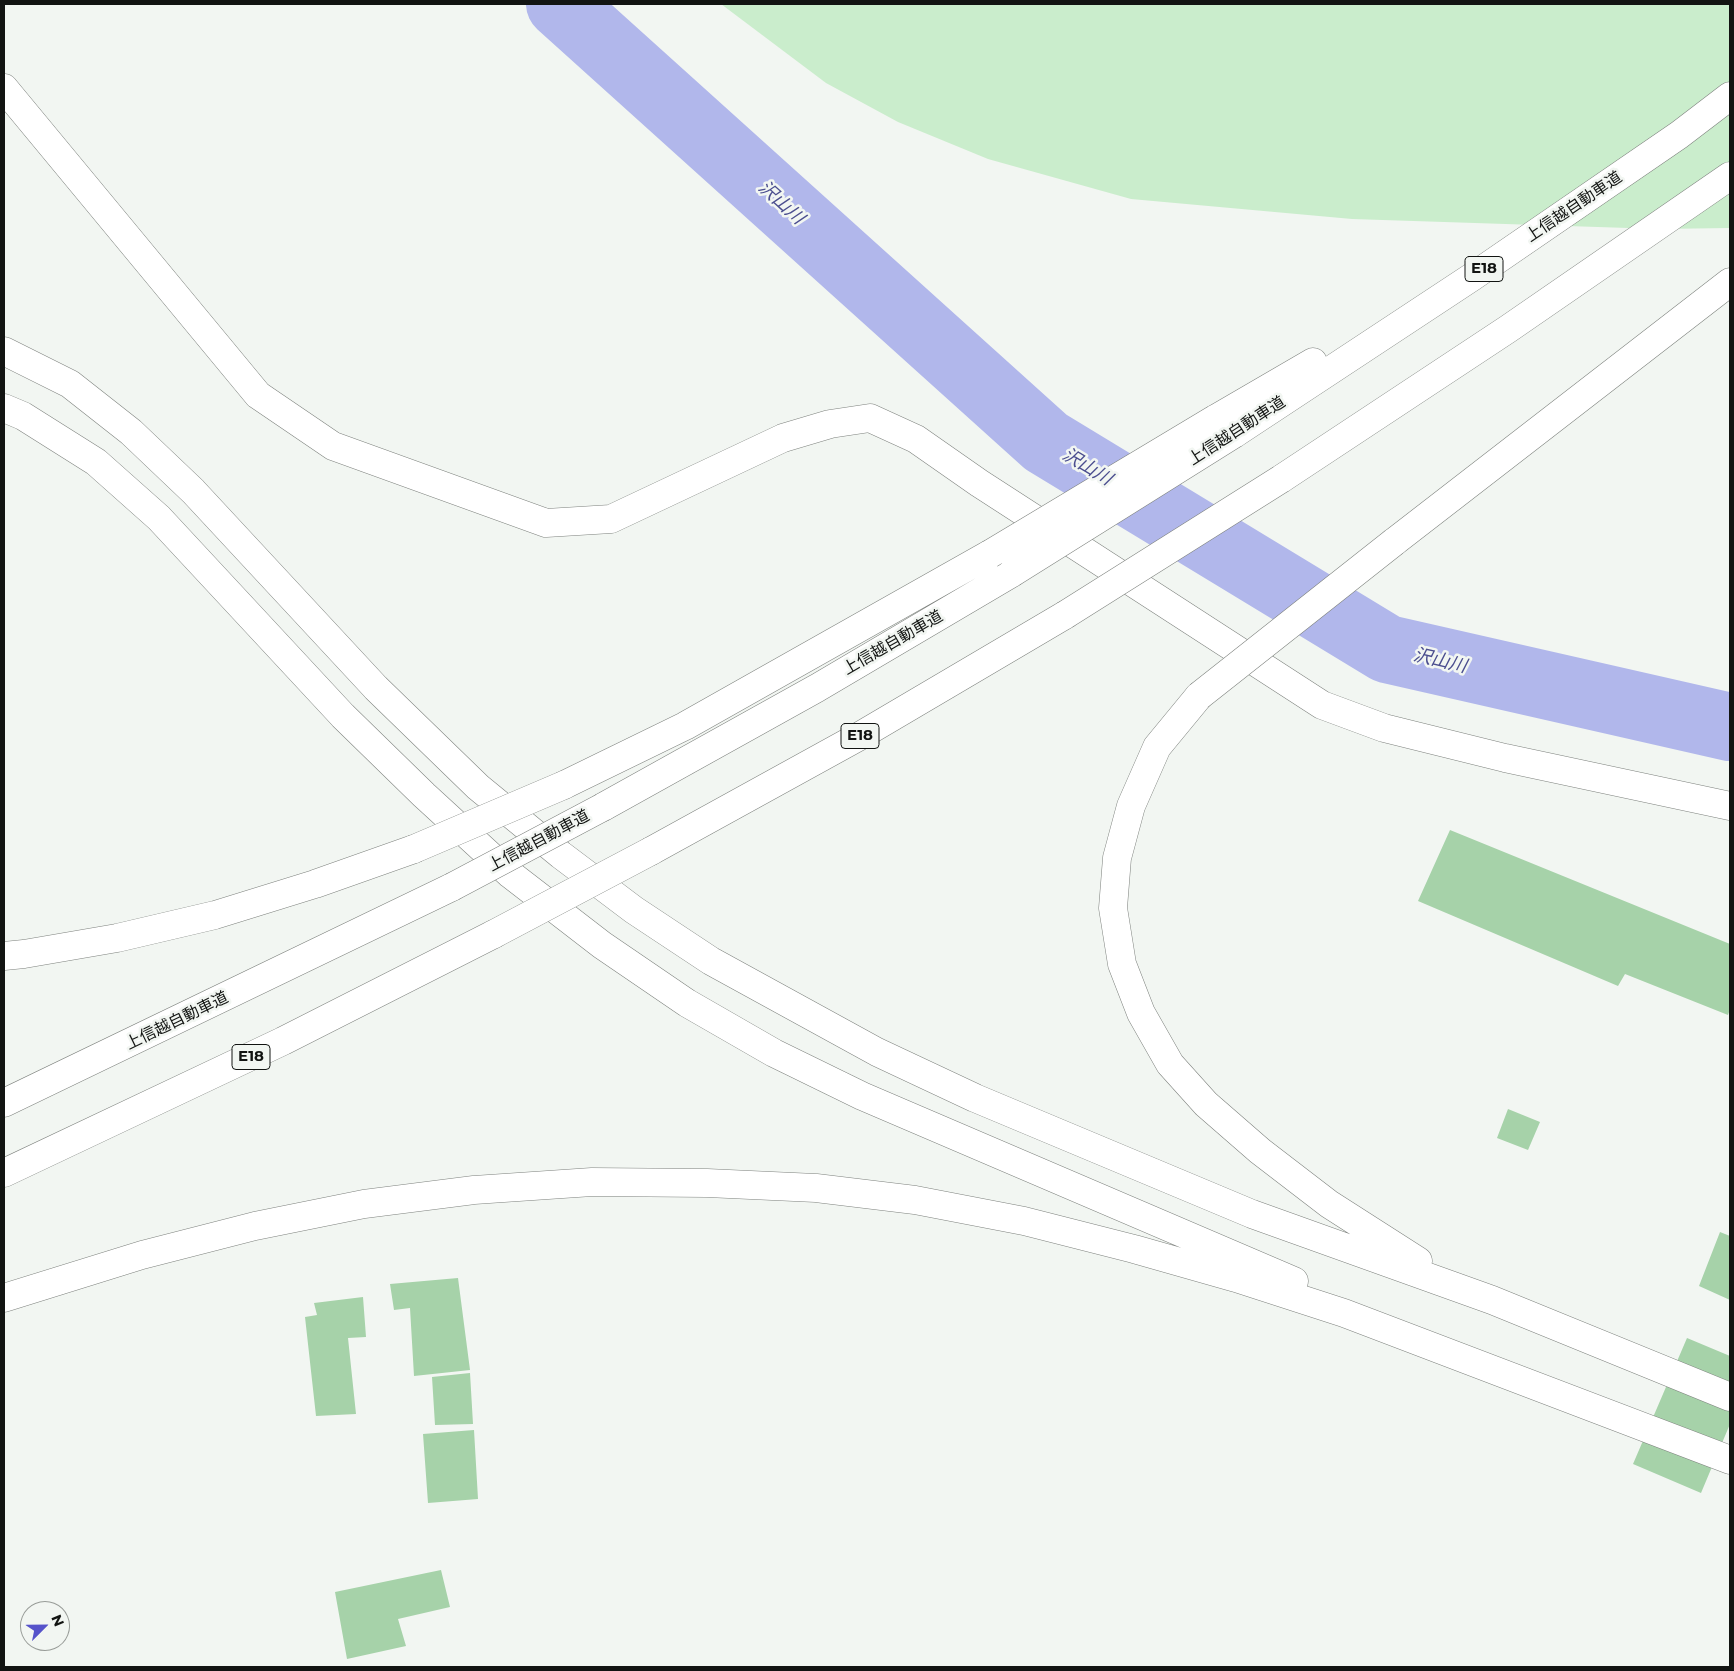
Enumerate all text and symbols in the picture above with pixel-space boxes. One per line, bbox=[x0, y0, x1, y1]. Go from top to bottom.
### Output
street label: 上信越自動車道 bbox=[1522, 168, 1626, 246]
water label: 沢山川 bbox=[754, 177, 808, 229]
road number: E18 bbox=[1465, 256, 1503, 282]
street label: 上信越自動車道 bbox=[1185, 392, 1289, 470]
water label: 沢山川 bbox=[1058, 444, 1116, 490]
street label: 上信越自動車道 bbox=[840, 607, 946, 679]
water label: 沢山川 bbox=[1411, 644, 1469, 678]
road number: E18 bbox=[841, 724, 879, 748]
street label: 上信越自動車道 bbox=[485, 806, 593, 876]
street label: 上信越自動車道 bbox=[122, 988, 232, 1054]
road number: E18 bbox=[232, 1044, 270, 1070]
north arrow bbox=[20, 1601, 70, 1651]
text: N bbox=[47, 1612, 68, 1629]

